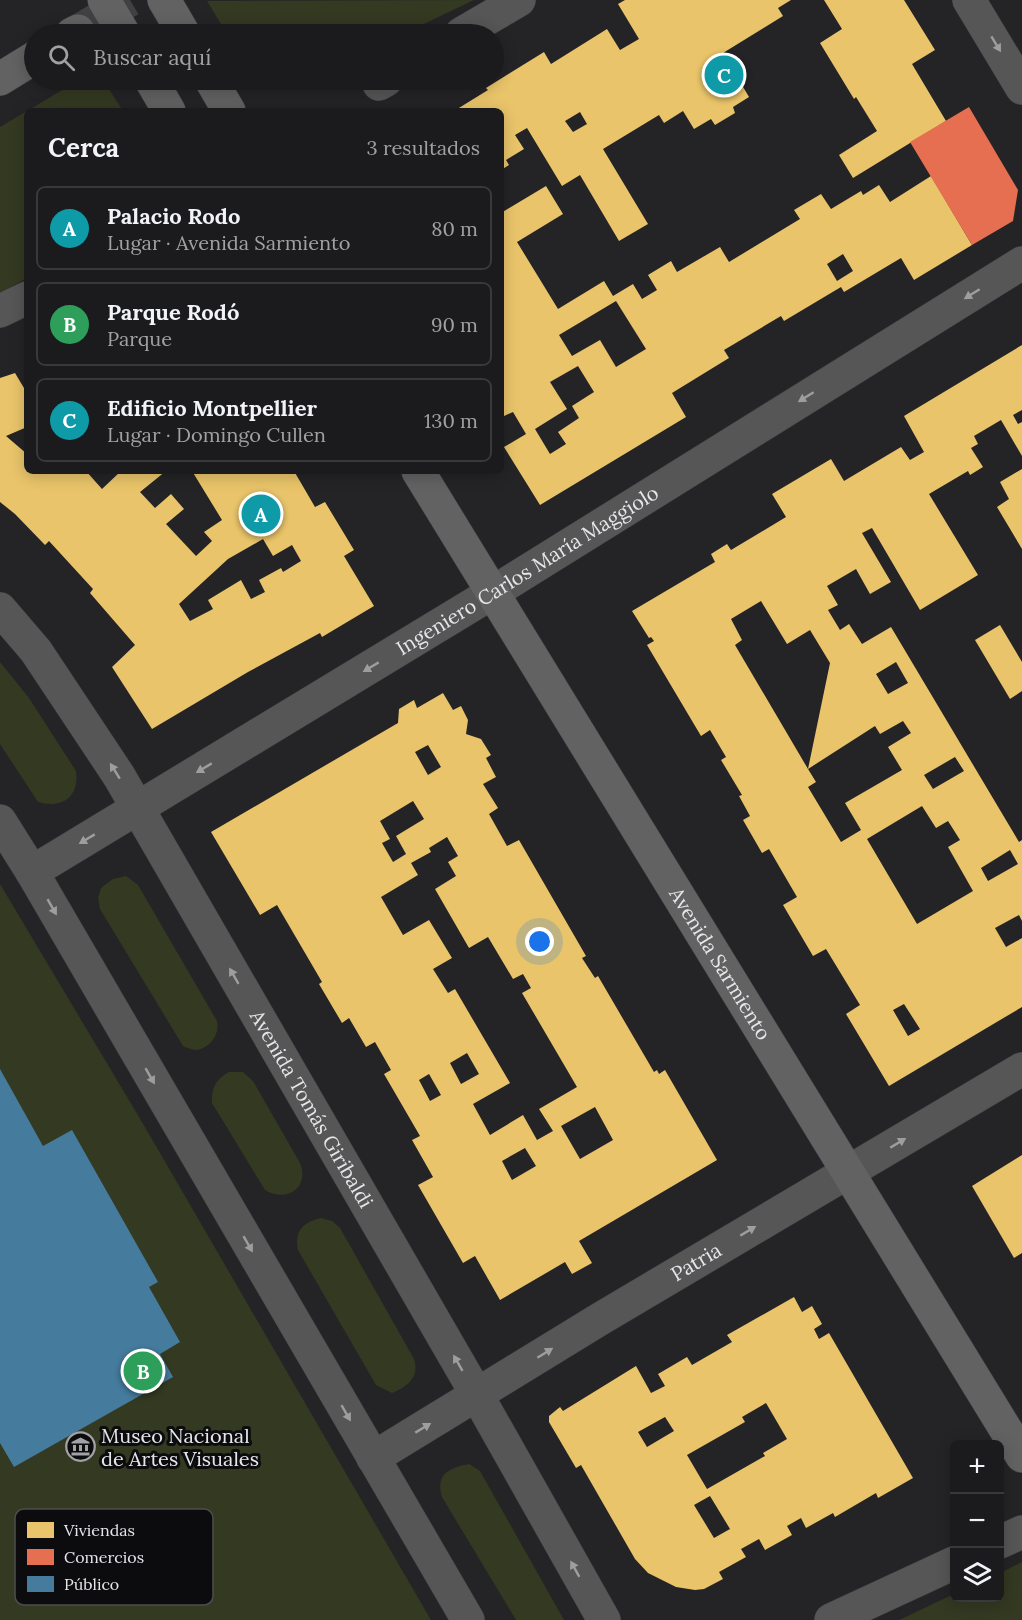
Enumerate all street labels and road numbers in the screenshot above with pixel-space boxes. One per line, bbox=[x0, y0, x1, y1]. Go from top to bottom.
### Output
street label: Ingeniero Carlos María Maggiolo bbox=[391, 480, 663, 660]
street label: Avenida Sarmiento bbox=[664, 882, 777, 1044]
street label: Avenida Tomás Giribaldi bbox=[244, 1004, 379, 1212]
street label: Patria bbox=[666, 1237, 726, 1286]

